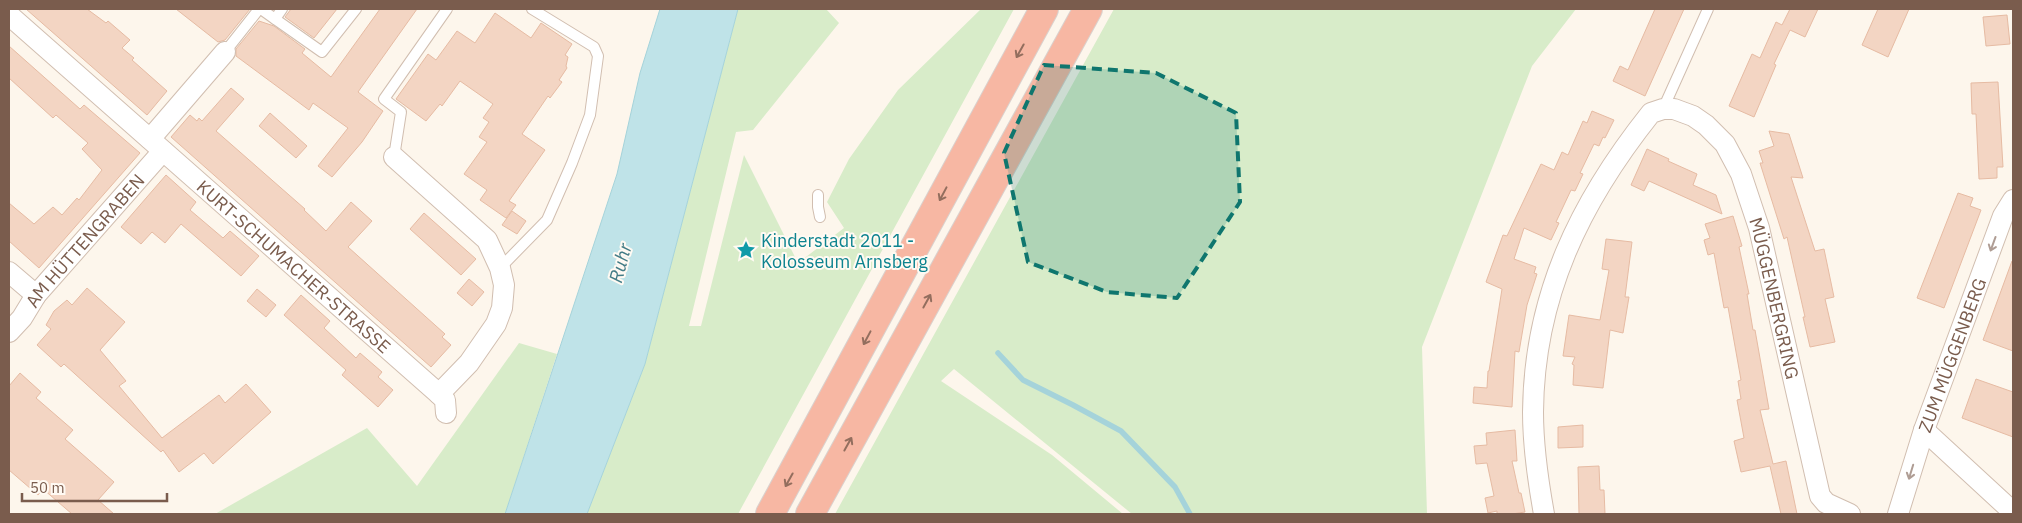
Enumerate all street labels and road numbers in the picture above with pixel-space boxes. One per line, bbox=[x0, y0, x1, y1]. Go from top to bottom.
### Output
street label: AM HÜTTENGRABEN bbox=[20, 169, 149, 311]
street label: KURT-SCHUMACHER-STRASSE bbox=[192, 175, 396, 358]
street label: MÜGGENBERGRING bbox=[1745, 214, 1805, 381]
street label: ZUM MÜGGENBERG bbox=[1913, 275, 1991, 435]

